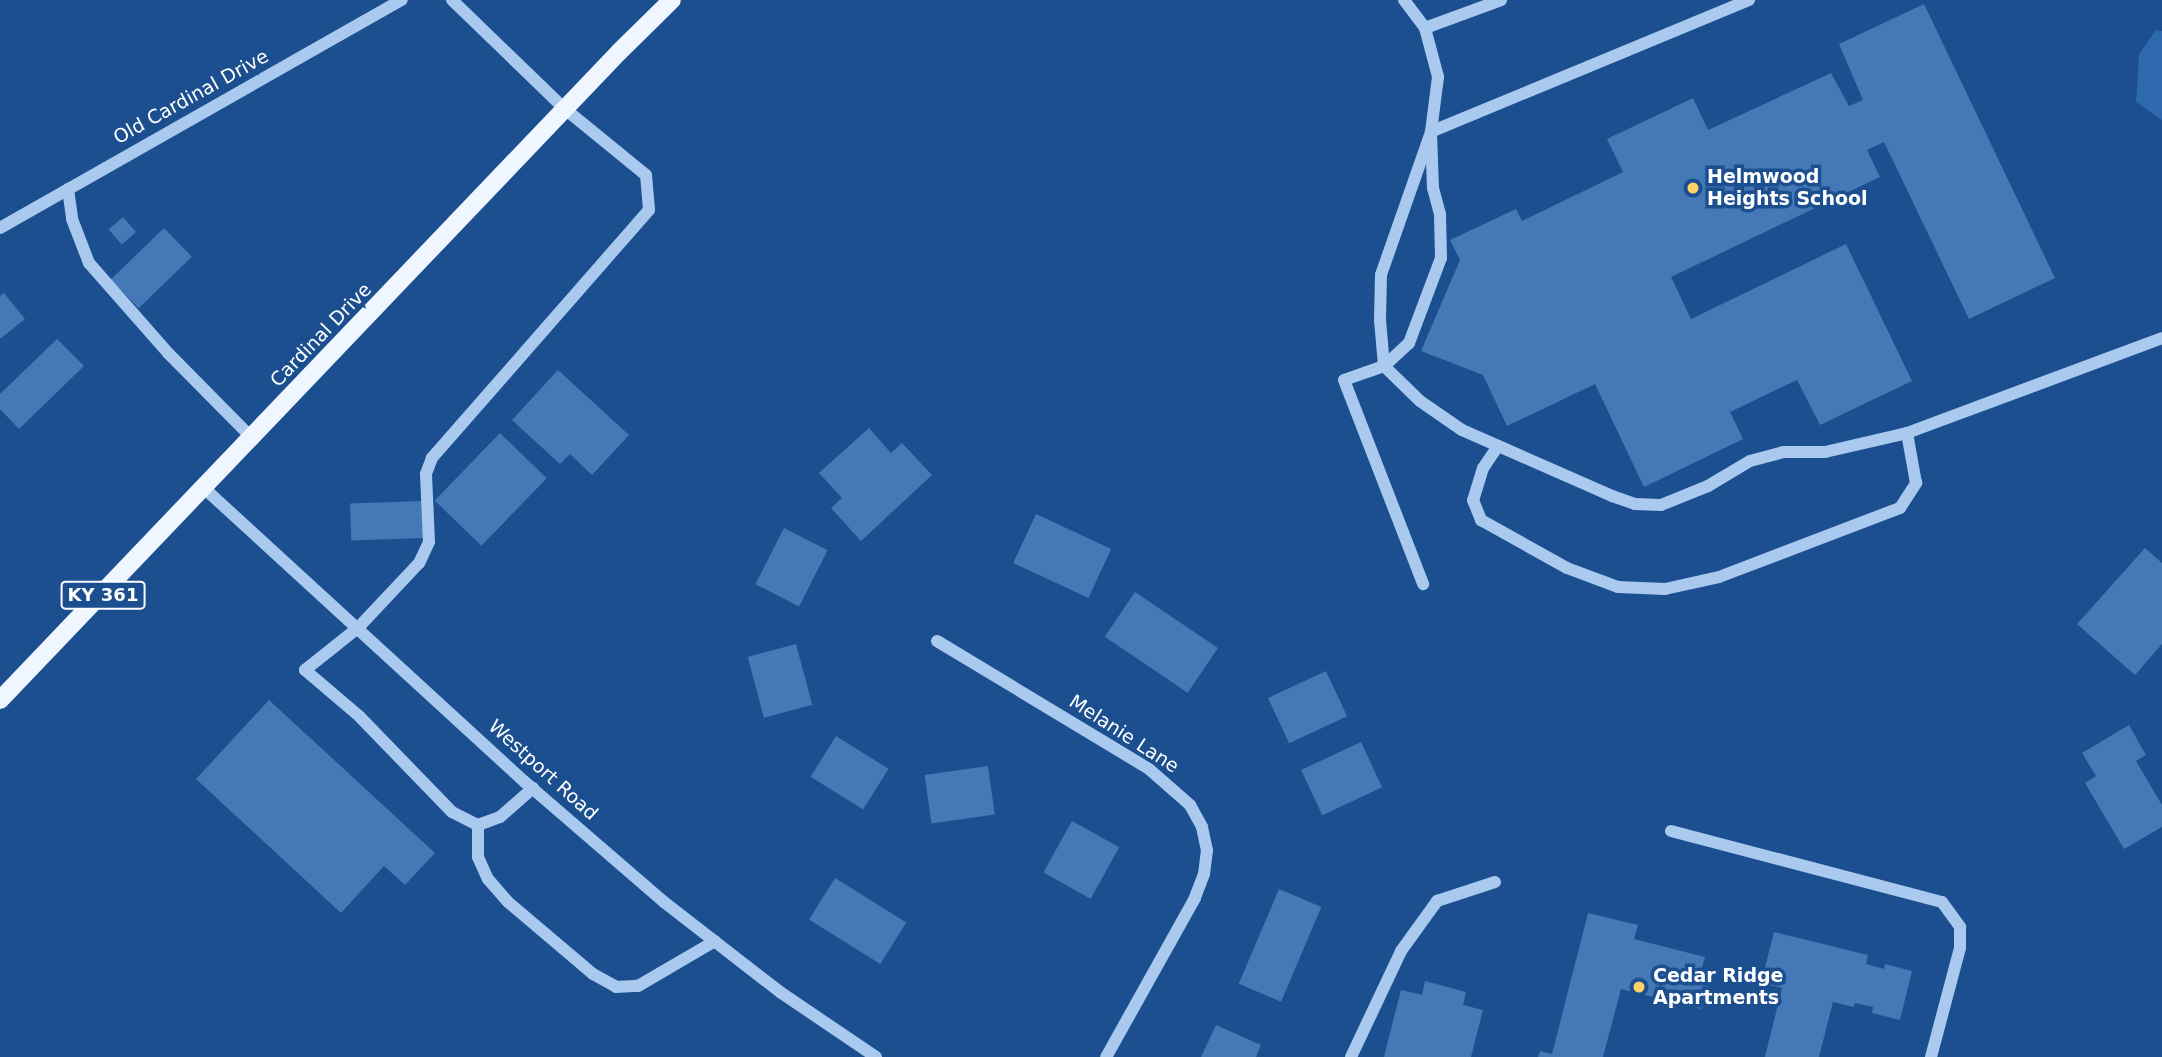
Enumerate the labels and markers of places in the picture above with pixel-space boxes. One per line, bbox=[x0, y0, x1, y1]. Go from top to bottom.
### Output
place label: Helmwood Heights School bbox=[1707, 166, 1868, 210]
marker: Helmwood Heights School bbox=[1685, 180, 1701, 196]
place label: Cedar Ridge Apartments bbox=[1653, 965, 1783, 1009]
marker: Cedar Ridge Apartments bbox=[1631, 979, 1647, 995]

